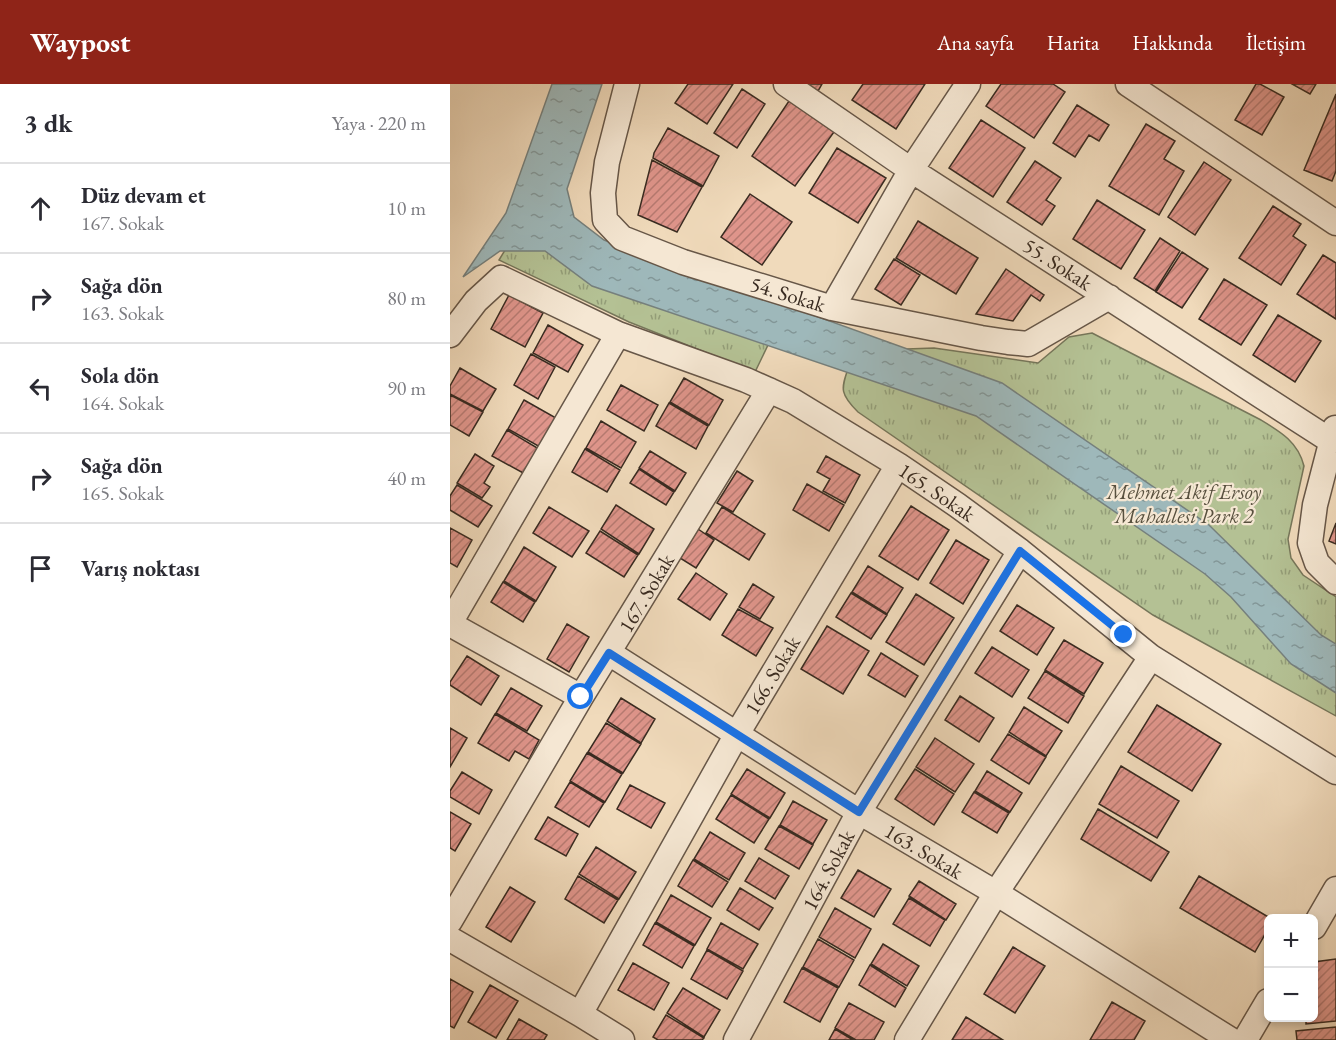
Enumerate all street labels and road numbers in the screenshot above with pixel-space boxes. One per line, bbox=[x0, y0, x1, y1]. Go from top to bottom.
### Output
street label: 55. Sokak bbox=[1018, 232, 1099, 297]
street label: 54. Sokak bbox=[747, 270, 830, 319]
street label: 165. Sokak bbox=[893, 456, 982, 528]
street label: 167. Sokak bbox=[612, 548, 681, 637]
street label: 166. Sokak bbox=[738, 630, 807, 719]
street label: 163. Sokak bbox=[880, 817, 969, 886]
street label: 164. Sokak bbox=[796, 824, 861, 915]

